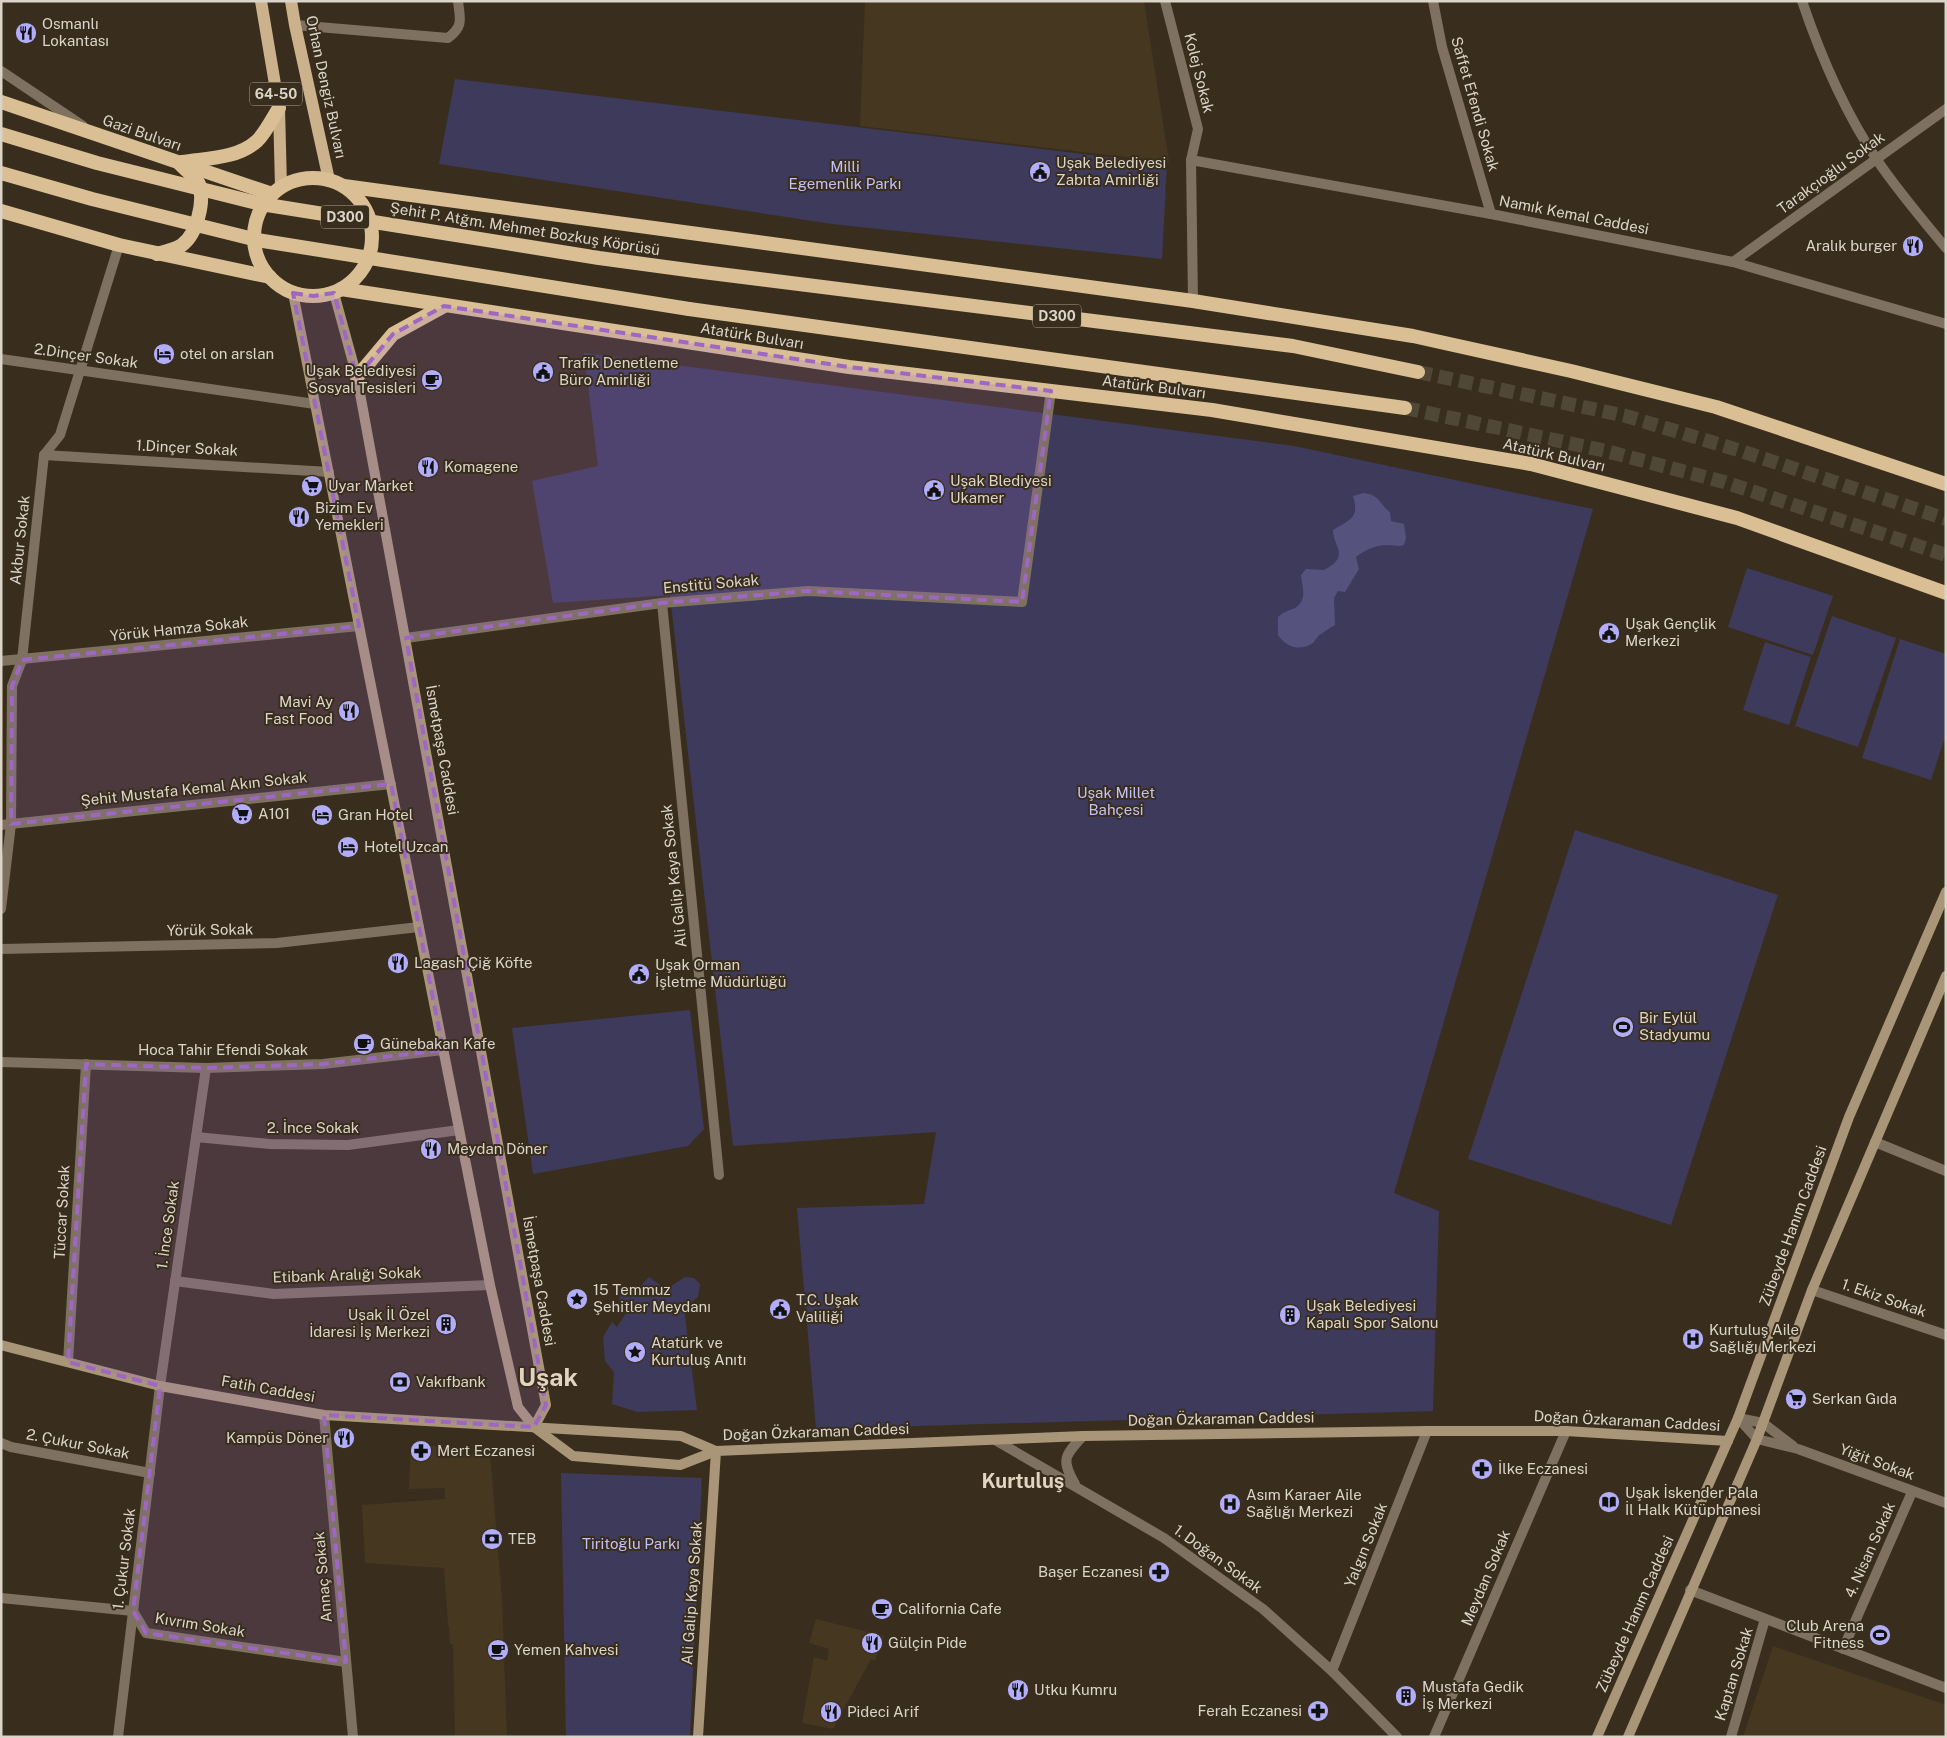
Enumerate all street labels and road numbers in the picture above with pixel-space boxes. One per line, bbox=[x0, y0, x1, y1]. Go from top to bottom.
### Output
street label: Orhan Dengiz Bulvarı bbox=[303, 14, 350, 160]
street label: Kolej Sokak bbox=[1181, 31, 1218, 115]
street label: Saffet Efendi Sokak bbox=[1448, 35, 1503, 173]
road number: 64-50 bbox=[250, 82, 302, 106]
street label: Gazi Bulvarı bbox=[101, 111, 184, 154]
street label: Tarakçıoğlu Sokak bbox=[1774, 128, 1887, 217]
street label: Namık Kemal Caddesi bbox=[1498, 192, 1650, 237]
street label: Şehit P. Atğm. Mehmet Bozkuş Köprüsü bbox=[389, 199, 661, 258]
road number: D300 bbox=[321, 206, 369, 228]
road number: D300 bbox=[1033, 304, 1081, 328]
street label: Atatürk Bulvarı bbox=[699, 319, 805, 352]
street label: 2.Dinçer Sokak bbox=[33, 340, 139, 371]
street label: Atatürk Bulvarı bbox=[1101, 372, 1207, 401]
street label: Atatürk Bulvarı bbox=[1501, 434, 1607, 475]
street label: 1.Dinçer Sokak bbox=[136, 436, 238, 459]
street label: Akbur Sokak bbox=[6, 494, 33, 585]
street label: Enstitü Sokak bbox=[662, 571, 760, 596]
street label: Yörük Hamza Sokak bbox=[109, 613, 249, 644]
street label: İsmetpaşa Caddesi bbox=[423, 683, 463, 816]
street label: Şehit Mustafa Kemal Akın Sokak bbox=[80, 768, 308, 809]
street label: Ali Galip Kaya Sokak bbox=[658, 804, 689, 949]
street label: Yörük Sokak bbox=[166, 920, 254, 939]
street label: Hoca Tahir Efendi Sokak bbox=[138, 1041, 308, 1058]
street label: 2. İnce Sokak bbox=[267, 1118, 359, 1136]
street label: Zübeyde Hanım Caddesi bbox=[1756, 1143, 1829, 1308]
street label: Tüccar Sokak bbox=[51, 1164, 72, 1259]
street label: 1. İnce Sokak bbox=[152, 1179, 182, 1270]
street label: İsmetpaşa Caddesi bbox=[520, 1214, 560, 1347]
street label: Etibank Aralığı Sokak bbox=[272, 1263, 422, 1286]
street label: 1. Ekiz Sokak bbox=[1840, 1275, 1929, 1320]
street label: Fatih Caddesi bbox=[220, 1372, 316, 1405]
street label: Doğan Özkaraman Caddesi bbox=[1533, 1406, 1721, 1434]
street label: Doğan Özkaraman Caddesi bbox=[1127, 1407, 1315, 1429]
street label: Doğan Özkaraman Caddesi bbox=[722, 1419, 910, 1443]
street label: 2. Çukur Sokak bbox=[25, 1425, 131, 1462]
street label: Yiğit Sokak bbox=[1837, 1440, 1917, 1483]
street label: 4. Nisan Sokak bbox=[1841, 1499, 1898, 1600]
street label: Yalgın Sokak bbox=[1341, 1500, 1390, 1590]
street label: 1. Çukur Sokak bbox=[109, 1507, 138, 1611]
street label: Ali Galip Kaya Sokak bbox=[678, 1521, 705, 1665]
street label: 1. Doğan Sokak bbox=[1171, 1521, 1266, 1596]
street label: Meydan Sokak bbox=[1458, 1527, 1513, 1628]
street label: Annaç Sokak bbox=[310, 1531, 335, 1623]
street label: Zübeyde Hanım Caddesi bbox=[1592, 1533, 1677, 1695]
street label: Kıvrım Sokak bbox=[154, 1609, 246, 1640]
street label: Kaptan Sokak bbox=[1711, 1625, 1756, 1723]

